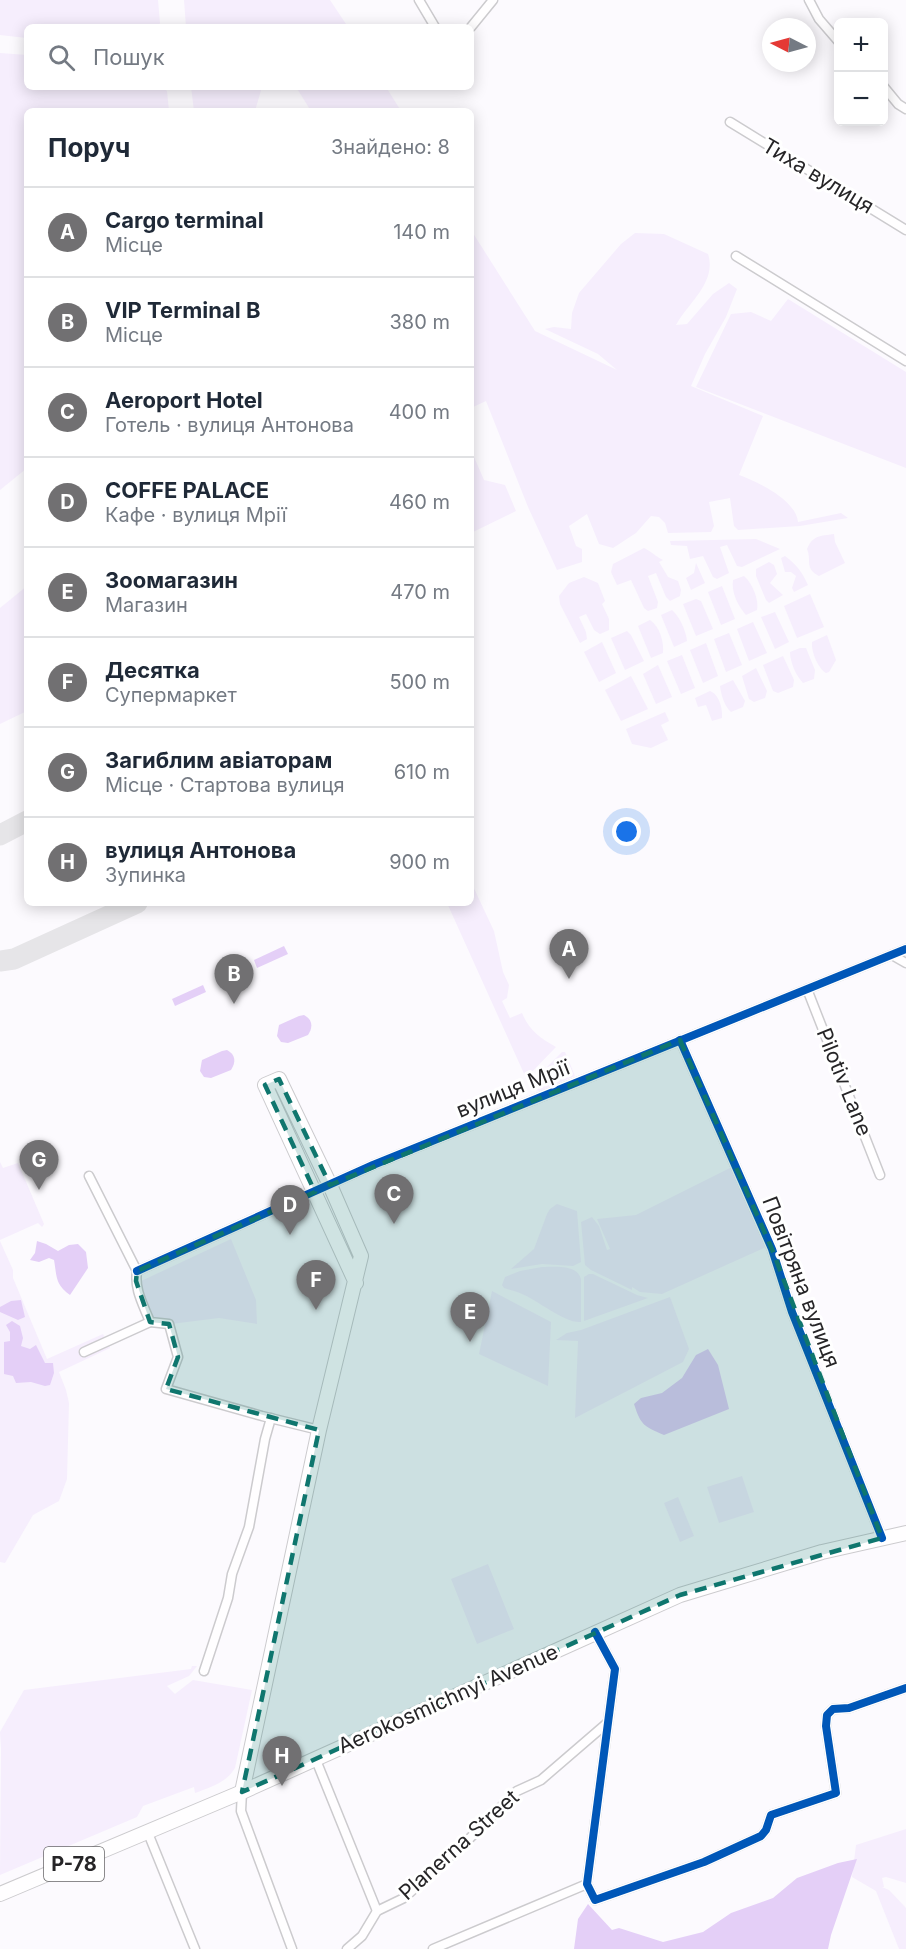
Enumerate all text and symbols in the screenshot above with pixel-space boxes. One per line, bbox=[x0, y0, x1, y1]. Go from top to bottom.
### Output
north arrow bbox=[762, 18, 816, 72]
map controls bbox=[834, 18, 888, 126]
button: + bbox=[834, 18, 888, 72]
search box bbox=[24, 24, 474, 90]
icon: search bbox=[45, 41, 78, 74]
text: Пошук bbox=[93, 44, 165, 70]
button: − bbox=[834, 72, 888, 126]
text: Поруч bbox=[48, 132, 130, 163]
street label: Тиха вулиця bbox=[758, 133, 878, 219]
text: Знайдено: 8 bbox=[331, 135, 450, 159]
text: Cargo terminal bbox=[105, 207, 264, 233]
text: A bbox=[60, 220, 75, 244]
text: 140 m bbox=[393, 220, 450, 244]
text: Місце bbox=[105, 233, 163, 257]
text: VIP Terminal B bbox=[105, 297, 261, 323]
text: B bbox=[61, 310, 74, 334]
text: 380 m bbox=[390, 310, 450, 334]
text: Місце bbox=[105, 323, 163, 347]
text: Aeroport Hotel bbox=[105, 387, 263, 413]
text: C bbox=[60, 400, 75, 424]
text: 400 m bbox=[389, 400, 450, 424]
text: Готель · вулиця Антонова bbox=[105, 413, 354, 437]
text: COFFE PALACE bbox=[105, 477, 269, 503]
text: D bbox=[60, 490, 75, 514]
text: 460 m bbox=[389, 490, 450, 514]
text: Кафе · вулиця Мрії bbox=[105, 503, 287, 527]
text: Зоомагазин bbox=[105, 567, 238, 593]
text: E bbox=[61, 580, 74, 604]
text: 470 m bbox=[390, 580, 450, 604]
text: Магазин bbox=[105, 593, 188, 617]
text: Десятка bbox=[105, 657, 200, 683]
text: F bbox=[62, 670, 73, 694]
text: 500 m bbox=[389, 670, 450, 694]
text: Супермаркет bbox=[105, 683, 237, 707]
text: Загиблим авіаторам bbox=[105, 747, 332, 773]
text: G bbox=[60, 760, 75, 784]
text: 610 m bbox=[394, 760, 450, 784]
text: Місце · Стартова вулиця bbox=[105, 773, 344, 797]
your location bbox=[612, 817, 641, 846]
text: вулиця Антонова bbox=[105, 837, 296, 863]
text: H bbox=[60, 850, 75, 874]
text: 900 m bbox=[389, 850, 450, 874]
text: Зупинка bbox=[105, 863, 186, 887]
pin: A bbox=[550, 930, 588, 979]
pin: B bbox=[214, 954, 254, 1004]
street label: Pilotiv Lane bbox=[811, 1024, 877, 1139]
street label: вулиця Мрії bbox=[452, 1054, 574, 1123]
pin: G bbox=[20, 1140, 58, 1190]
pin: C bbox=[374, 1174, 414, 1224]
pin: D bbox=[270, 1186, 310, 1235]
street label: Повітряна вулиця bbox=[757, 1193, 846, 1371]
pin: F bbox=[296, 1260, 336, 1310]
pin: E bbox=[450, 1292, 490, 1342]
street label: Aerokosmichnyi Avenue bbox=[334, 1639, 562, 1758]
pin: H bbox=[262, 1736, 302, 1786]
street label: Planerna Street bbox=[394, 1784, 524, 1905]
road number: Р-78 bbox=[44, 1847, 104, 1881]

